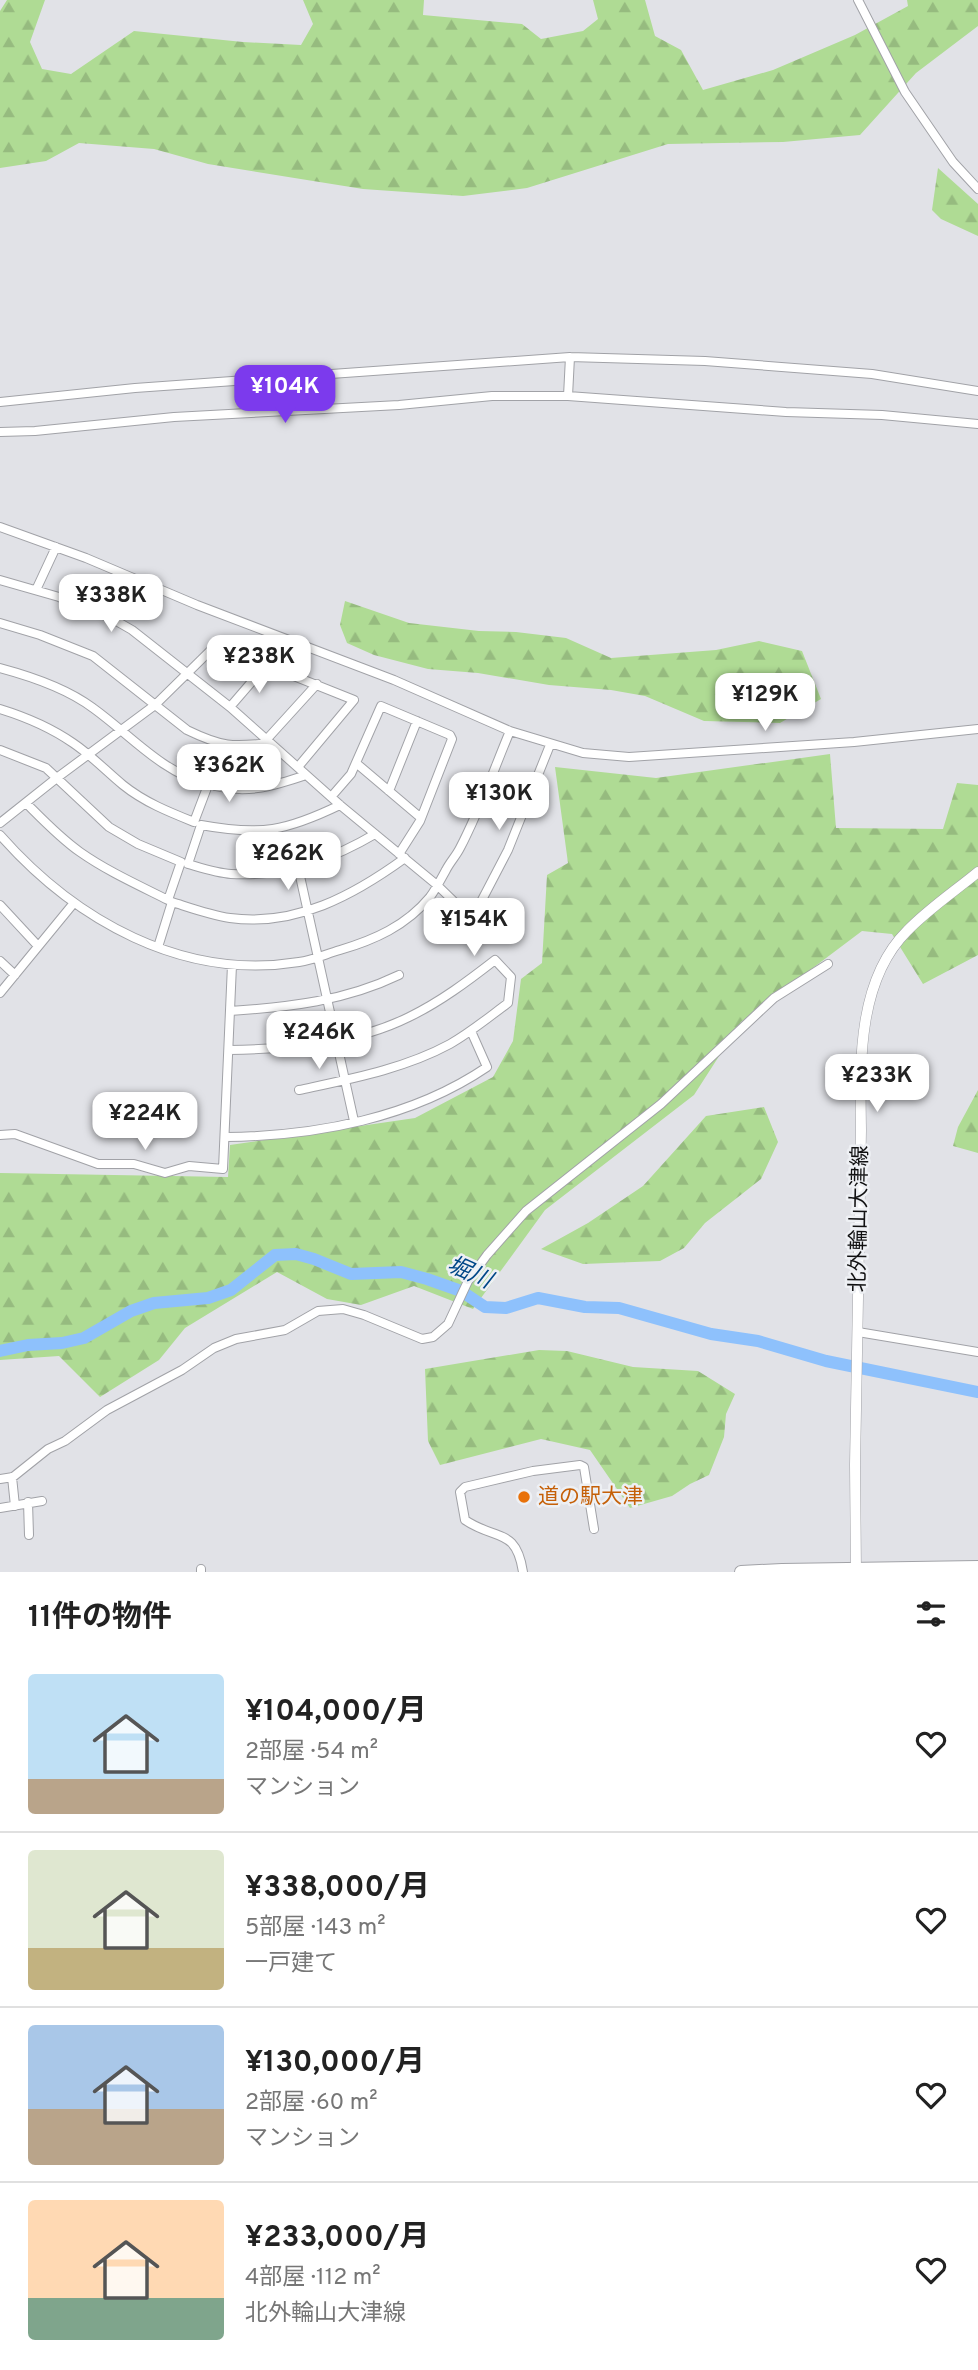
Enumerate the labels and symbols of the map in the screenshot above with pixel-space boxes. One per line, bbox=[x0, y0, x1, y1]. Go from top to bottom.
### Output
pin: ¥104K bbox=[236, 366, 334, 425]
pin: ¥338K bbox=[62, 574, 160, 634]
pin: ¥238K bbox=[210, 636, 308, 695]
pin: ¥129K bbox=[716, 674, 814, 733]
pin: ¥362K bbox=[180, 744, 278, 804]
pin: ¥130K bbox=[450, 772, 548, 832]
pin: ¥262K bbox=[239, 832, 337, 892]
pin: ¥154K bbox=[425, 898, 523, 958]
pin: ¥246K bbox=[270, 1012, 368, 1071]
pin: ¥233K bbox=[828, 1054, 926, 1114]
pin: ¥224K bbox=[96, 1092, 194, 1152]
street label: 北外輪山大津線 bbox=[845, 1145, 875, 1293]
water label: 堀川 bbox=[442, 1251, 499, 1298]
place label: 道の駅大津 bbox=[538, 1484, 643, 1511]
marker: 道の駅大津 bbox=[516, 1489, 532, 1505]

